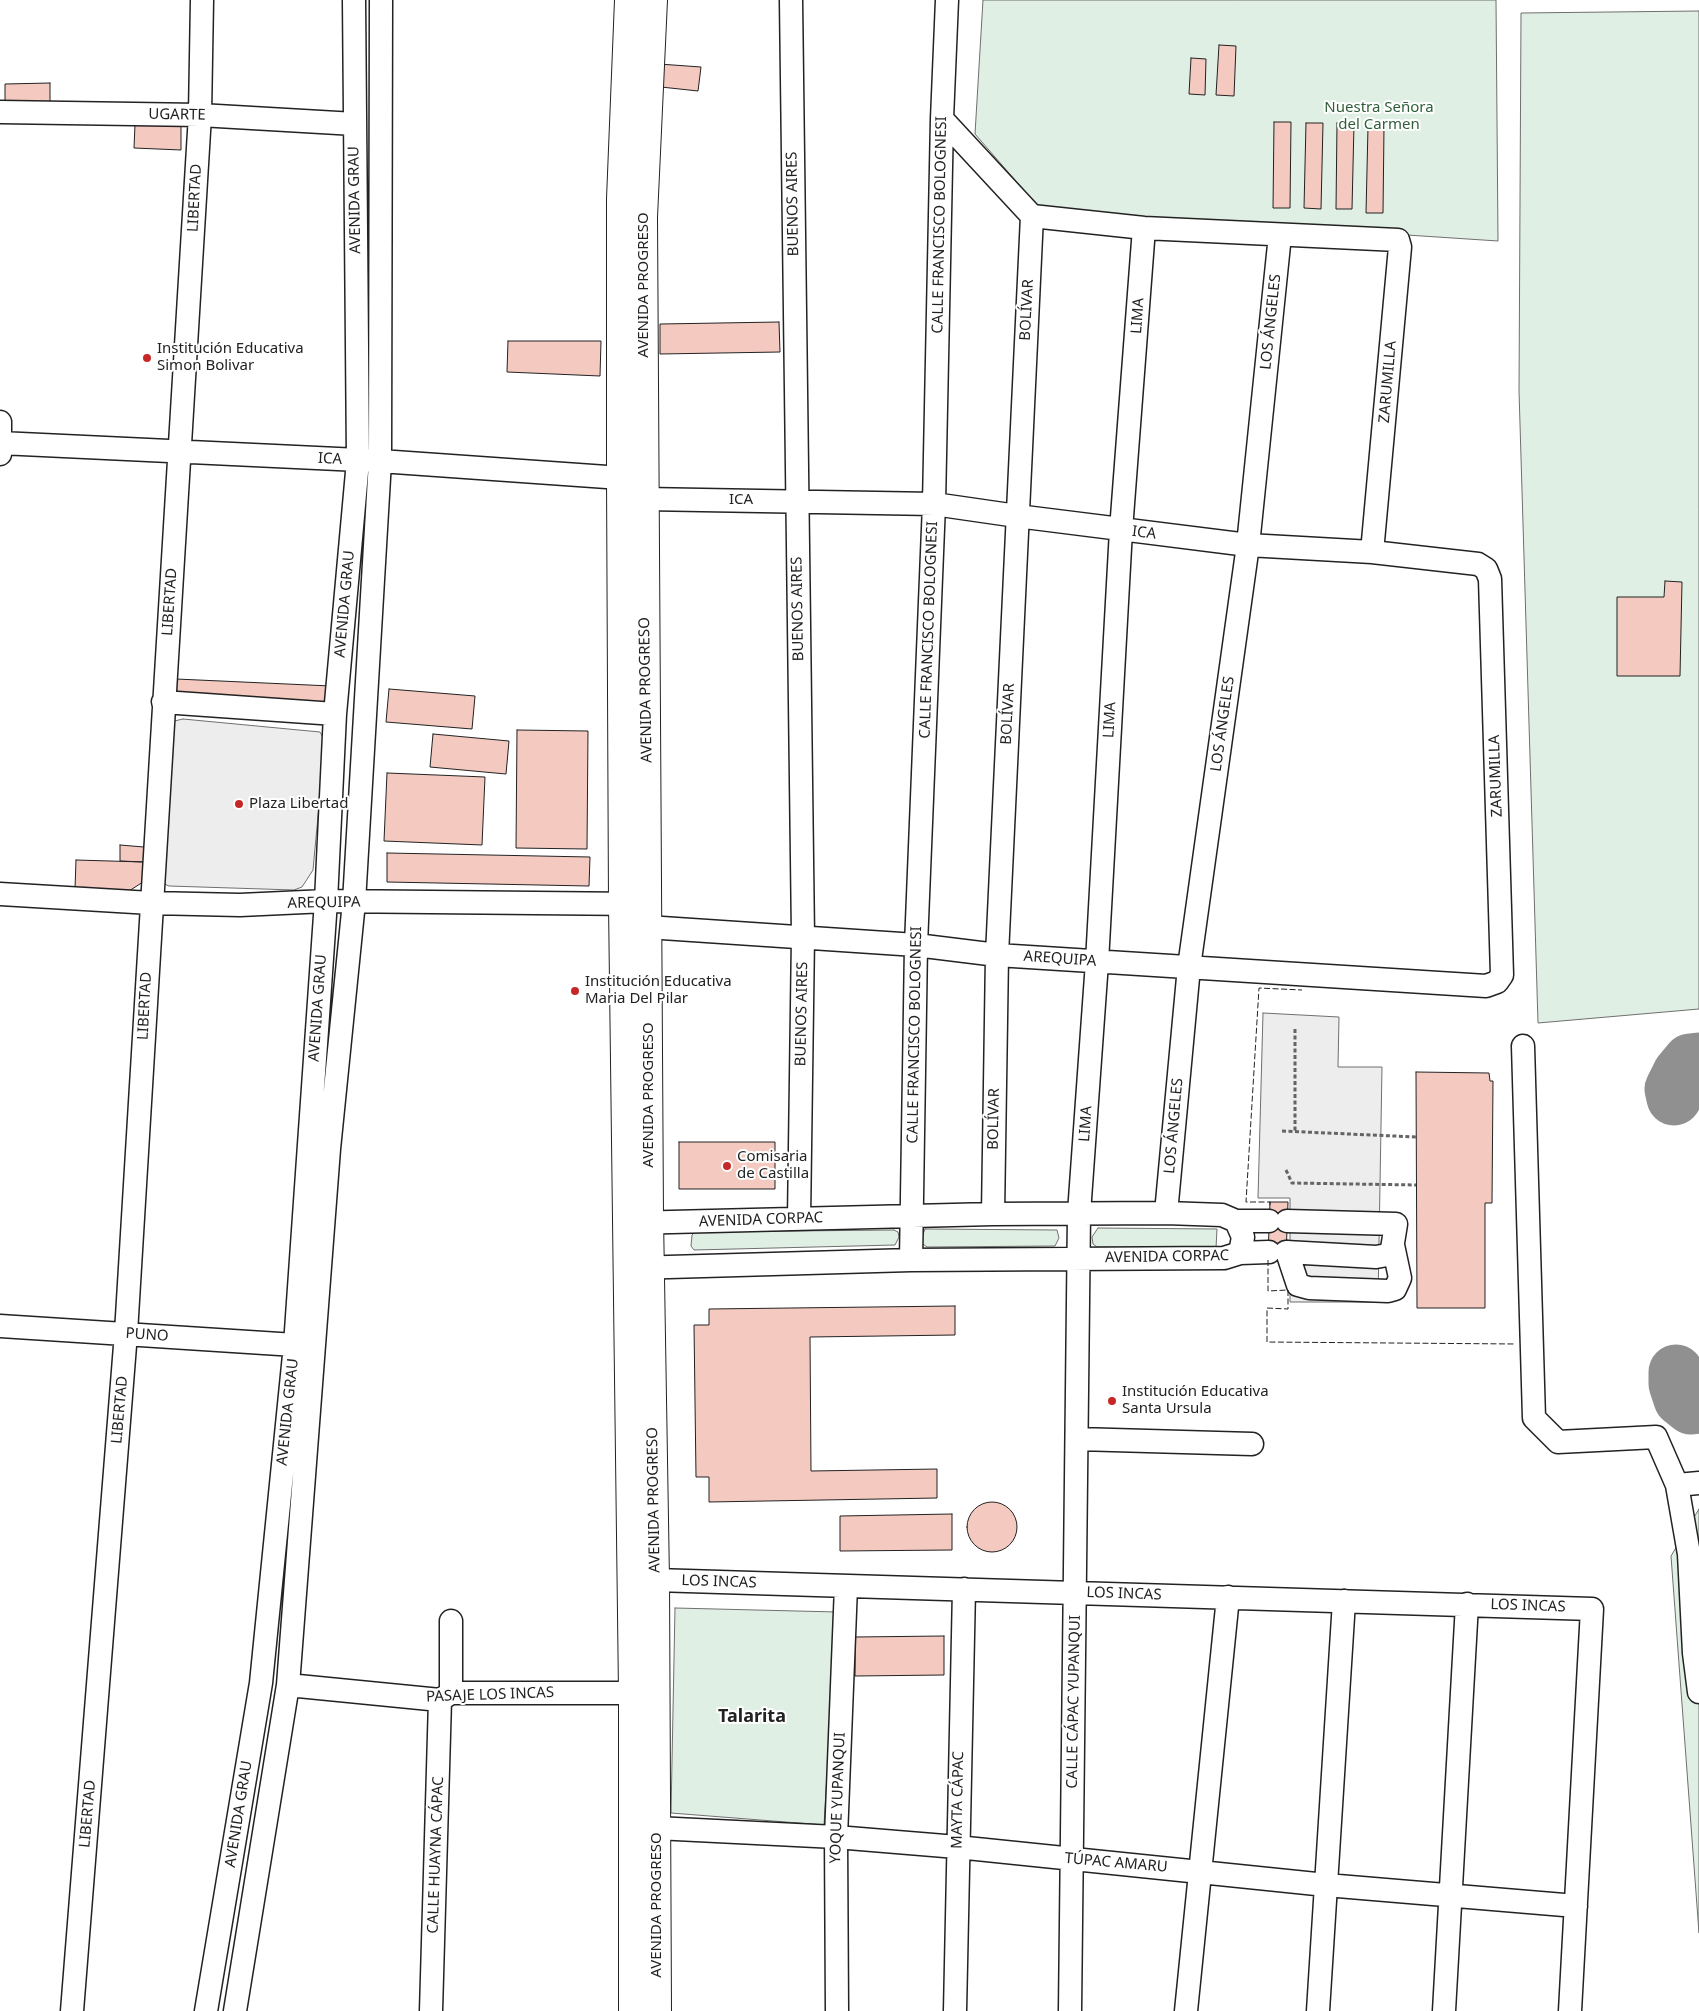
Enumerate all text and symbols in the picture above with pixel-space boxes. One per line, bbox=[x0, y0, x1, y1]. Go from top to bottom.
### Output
park label: Nuestra Señora del Carmen bbox=[1324, 99, 1434, 134]
street label: UGARTE bbox=[148, 105, 206, 125]
street label: CALLE FRANCISCO BOLOGNESI bbox=[929, 116, 951, 334]
street label: AVENIDA GRAU bbox=[345, 146, 365, 254]
street label: BUENOS AIRES bbox=[783, 151, 803, 257]
street label: LIBERTAD bbox=[184, 163, 206, 233]
street label: AVENIDA PROGRESO bbox=[635, 212, 653, 358]
street label: LOS ÁNGELES bbox=[1257, 273, 1285, 371]
street label: BOLÍVAR bbox=[1016, 279, 1038, 341]
street label: LIMA bbox=[1128, 297, 1148, 335]
place label: Institución Educativa Simon Bolivar bbox=[157, 340, 304, 375]
street label: ZARUMILLA bbox=[1375, 340, 1401, 424]
marker: Institución Educativa Simon Bolivar bbox=[141, 352, 153, 364]
street label: ICA bbox=[317, 449, 343, 469]
street label: ICA bbox=[729, 491, 753, 509]
street label: CALLE FRANCISCO BOLOGNESI bbox=[916, 521, 942, 739]
street label: ICA bbox=[1131, 523, 1157, 543]
street label: AVENIDA GRAU bbox=[331, 550, 359, 658]
street label: BUENOS AIRES bbox=[788, 556, 808, 662]
street label: LIBERTAD bbox=[159, 567, 181, 637]
street label: AVENIDA PROGRESO bbox=[636, 617, 656, 763]
street label: LOS ÁNGELES bbox=[1207, 675, 1239, 773]
street label: BOLÍVAR bbox=[997, 683, 1019, 745]
street label: LIMA bbox=[1100, 701, 1120, 739]
street label: ZARUMILLA bbox=[1486, 734, 1506, 818]
place label: Plaza Libertad bbox=[249, 795, 348, 813]
marker: Plaza Libertad bbox=[233, 798, 245, 810]
street label: AREQUIPA bbox=[287, 893, 361, 913]
street label: CALLE FRANCISCO BOLOGNESI bbox=[904, 926, 926, 1144]
street label: AREQUIPA bbox=[1023, 947, 1097, 971]
street label: AVENIDA GRAU bbox=[305, 954, 331, 1062]
street label: BUENOS AIRES bbox=[792, 961, 812, 1067]
street label: LIBERTAD bbox=[134, 971, 156, 1041]
place label: Institución Educativa Maria Del Pilar bbox=[585, 973, 732, 1008]
marker: Institución Educativa Maria Del Pilar bbox=[569, 985, 581, 997]
street label: AVENIDA PROGRESO bbox=[640, 1022, 658, 1168]
street label: LOS ÁNGELES bbox=[1161, 1077, 1187, 1175]
street label: BOLÍVAR bbox=[984, 1088, 1004, 1150]
street label: LIMA bbox=[1076, 1105, 1096, 1143]
place label: Comisaria de Castilla bbox=[737, 1148, 809, 1183]
marker: Comisaria de Castilla bbox=[721, 1160, 733, 1172]
street label: AVENIDA CORPAC bbox=[699, 1209, 823, 1231]
street label: AVENIDA CORPAC bbox=[1105, 1247, 1229, 1267]
street label: PUNO bbox=[125, 1325, 169, 1345]
street label: AVENIDA GRAU bbox=[273, 1357, 303, 1467]
street label: LIBERTAD bbox=[108, 1375, 132, 1445]
place label: Institución Educativa Santa Ursula bbox=[1122, 1383, 1269, 1418]
marker: Institución Educativa Santa Ursula bbox=[1106, 1395, 1118, 1407]
street label: AVENIDA PROGRESO bbox=[644, 1427, 664, 1573]
street label: LOS INCAS bbox=[681, 1572, 757, 1592]
street label: LOS INCAS bbox=[1086, 1584, 1162, 1604]
street label: LOS INCAS bbox=[1490, 1596, 1566, 1616]
street label: CALLE CÁPAC YUPANQUI bbox=[1063, 1615, 1085, 1789]
street label: PASAJE LOS INCAS bbox=[426, 1684, 554, 1706]
district label: Talarita bbox=[718, 1706, 786, 1728]
street label: YOQUE YUPANQUI bbox=[827, 1732, 849, 1864]
street label: MAYTA CÁPAC bbox=[948, 1751, 968, 1849]
street label: AVENIDA GRAU bbox=[222, 1759, 256, 1869]
street label: CALLE HUAYNA CÁPAC bbox=[424, 1776, 448, 1934]
street label: LIBERTAD bbox=[76, 1779, 100, 1849]
street label: AVENIDA PROGRESO bbox=[648, 1832, 666, 1978]
street label: TÚPAC AMARU bbox=[1064, 1850, 1168, 1876]

